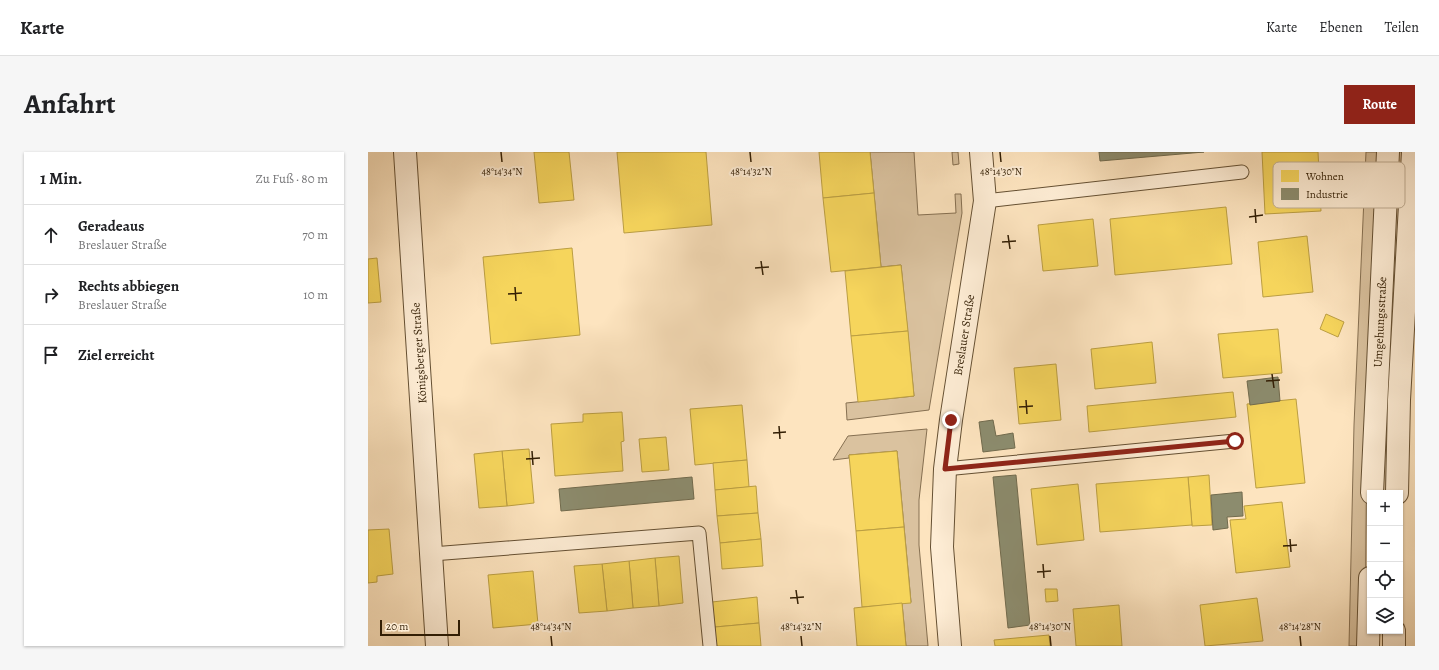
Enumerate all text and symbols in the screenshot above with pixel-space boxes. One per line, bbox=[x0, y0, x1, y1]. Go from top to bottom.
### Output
text: Karte bbox=[20, 15, 64, 41]
text: Karte bbox=[1266, 18, 1297, 37]
text: Ebenen bbox=[1319, 18, 1363, 37]
text: Teilen bbox=[1385, 18, 1419, 37]
text: Anfahrt bbox=[24, 85, 116, 123]
button: Route bbox=[1344, 85, 1415, 124]
legend bbox=[1273, 162, 1405, 208]
text: 48°14'34"N bbox=[482, 165, 522, 178]
text: 48°14'32"N bbox=[730, 165, 772, 178]
text: 48°14'30"N bbox=[980, 165, 1022, 178]
text: 1 Min. bbox=[40, 167, 82, 190]
text: Wohnen bbox=[1305, 169, 1344, 184]
text: Zu Fuß · 80 m bbox=[255, 170, 328, 187]
text: Industrie bbox=[1306, 187, 1348, 202]
text: Geradeaus bbox=[78, 216, 144, 236]
icon: ahead bbox=[40, 224, 62, 246]
text: 70 m bbox=[302, 226, 328, 243]
text: Breslauer Straße bbox=[78, 236, 167, 253]
text: Rechts abbiegen bbox=[78, 276, 179, 296]
street label: Umgehungsstraße bbox=[1370, 276, 1390, 368]
icon: right bbox=[40, 284, 62, 306]
text: 10 m bbox=[303, 286, 328, 303]
street label: Breslauer Straße bbox=[950, 293, 978, 377]
text: Breslauer Straße bbox=[78, 296, 167, 313]
street label: Königsberger Straße bbox=[407, 302, 431, 404]
icon: arrive bbox=[40, 344, 62, 366]
text: Ziel erreicht bbox=[78, 345, 154, 365]
route end bbox=[942, 411, 960, 429]
route start bbox=[1226, 432, 1244, 450]
map controls bbox=[1367, 490, 1403, 634]
button: + bbox=[1367, 490, 1403, 526]
button: − bbox=[1367, 526, 1403, 562]
button: locate bbox=[1367, 562, 1403, 598]
button: layers bbox=[1367, 598, 1403, 634]
scale bar bbox=[380, 618, 460, 637]
text: 20 m bbox=[386, 619, 408, 634]
text: 48°14'34"N bbox=[531, 620, 571, 633]
text: 48°14'32"N bbox=[780, 620, 822, 633]
text: 48°14'30"N bbox=[1029, 620, 1071, 633]
text: 48°14'28"N bbox=[1279, 620, 1321, 633]

